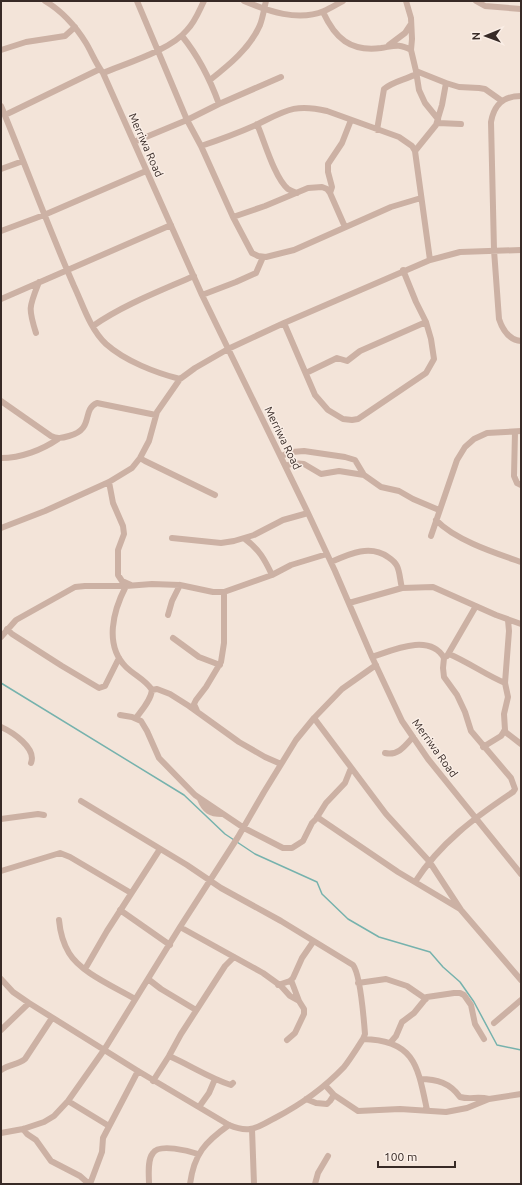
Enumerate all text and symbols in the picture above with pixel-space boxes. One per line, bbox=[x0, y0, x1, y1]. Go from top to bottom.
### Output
north arrow bbox=[466, 16, 506, 56]
text: N bbox=[470, 32, 482, 40]
street label: Merriwa Road bbox=[127, 111, 165, 179]
street label: Merriwa Road bbox=[263, 405, 303, 471]
street label: Merriwa Road bbox=[410, 717, 460, 779]
scale bar bbox=[378, 1143, 455, 1169]
text: 100 m bbox=[384, 1150, 417, 1163]

